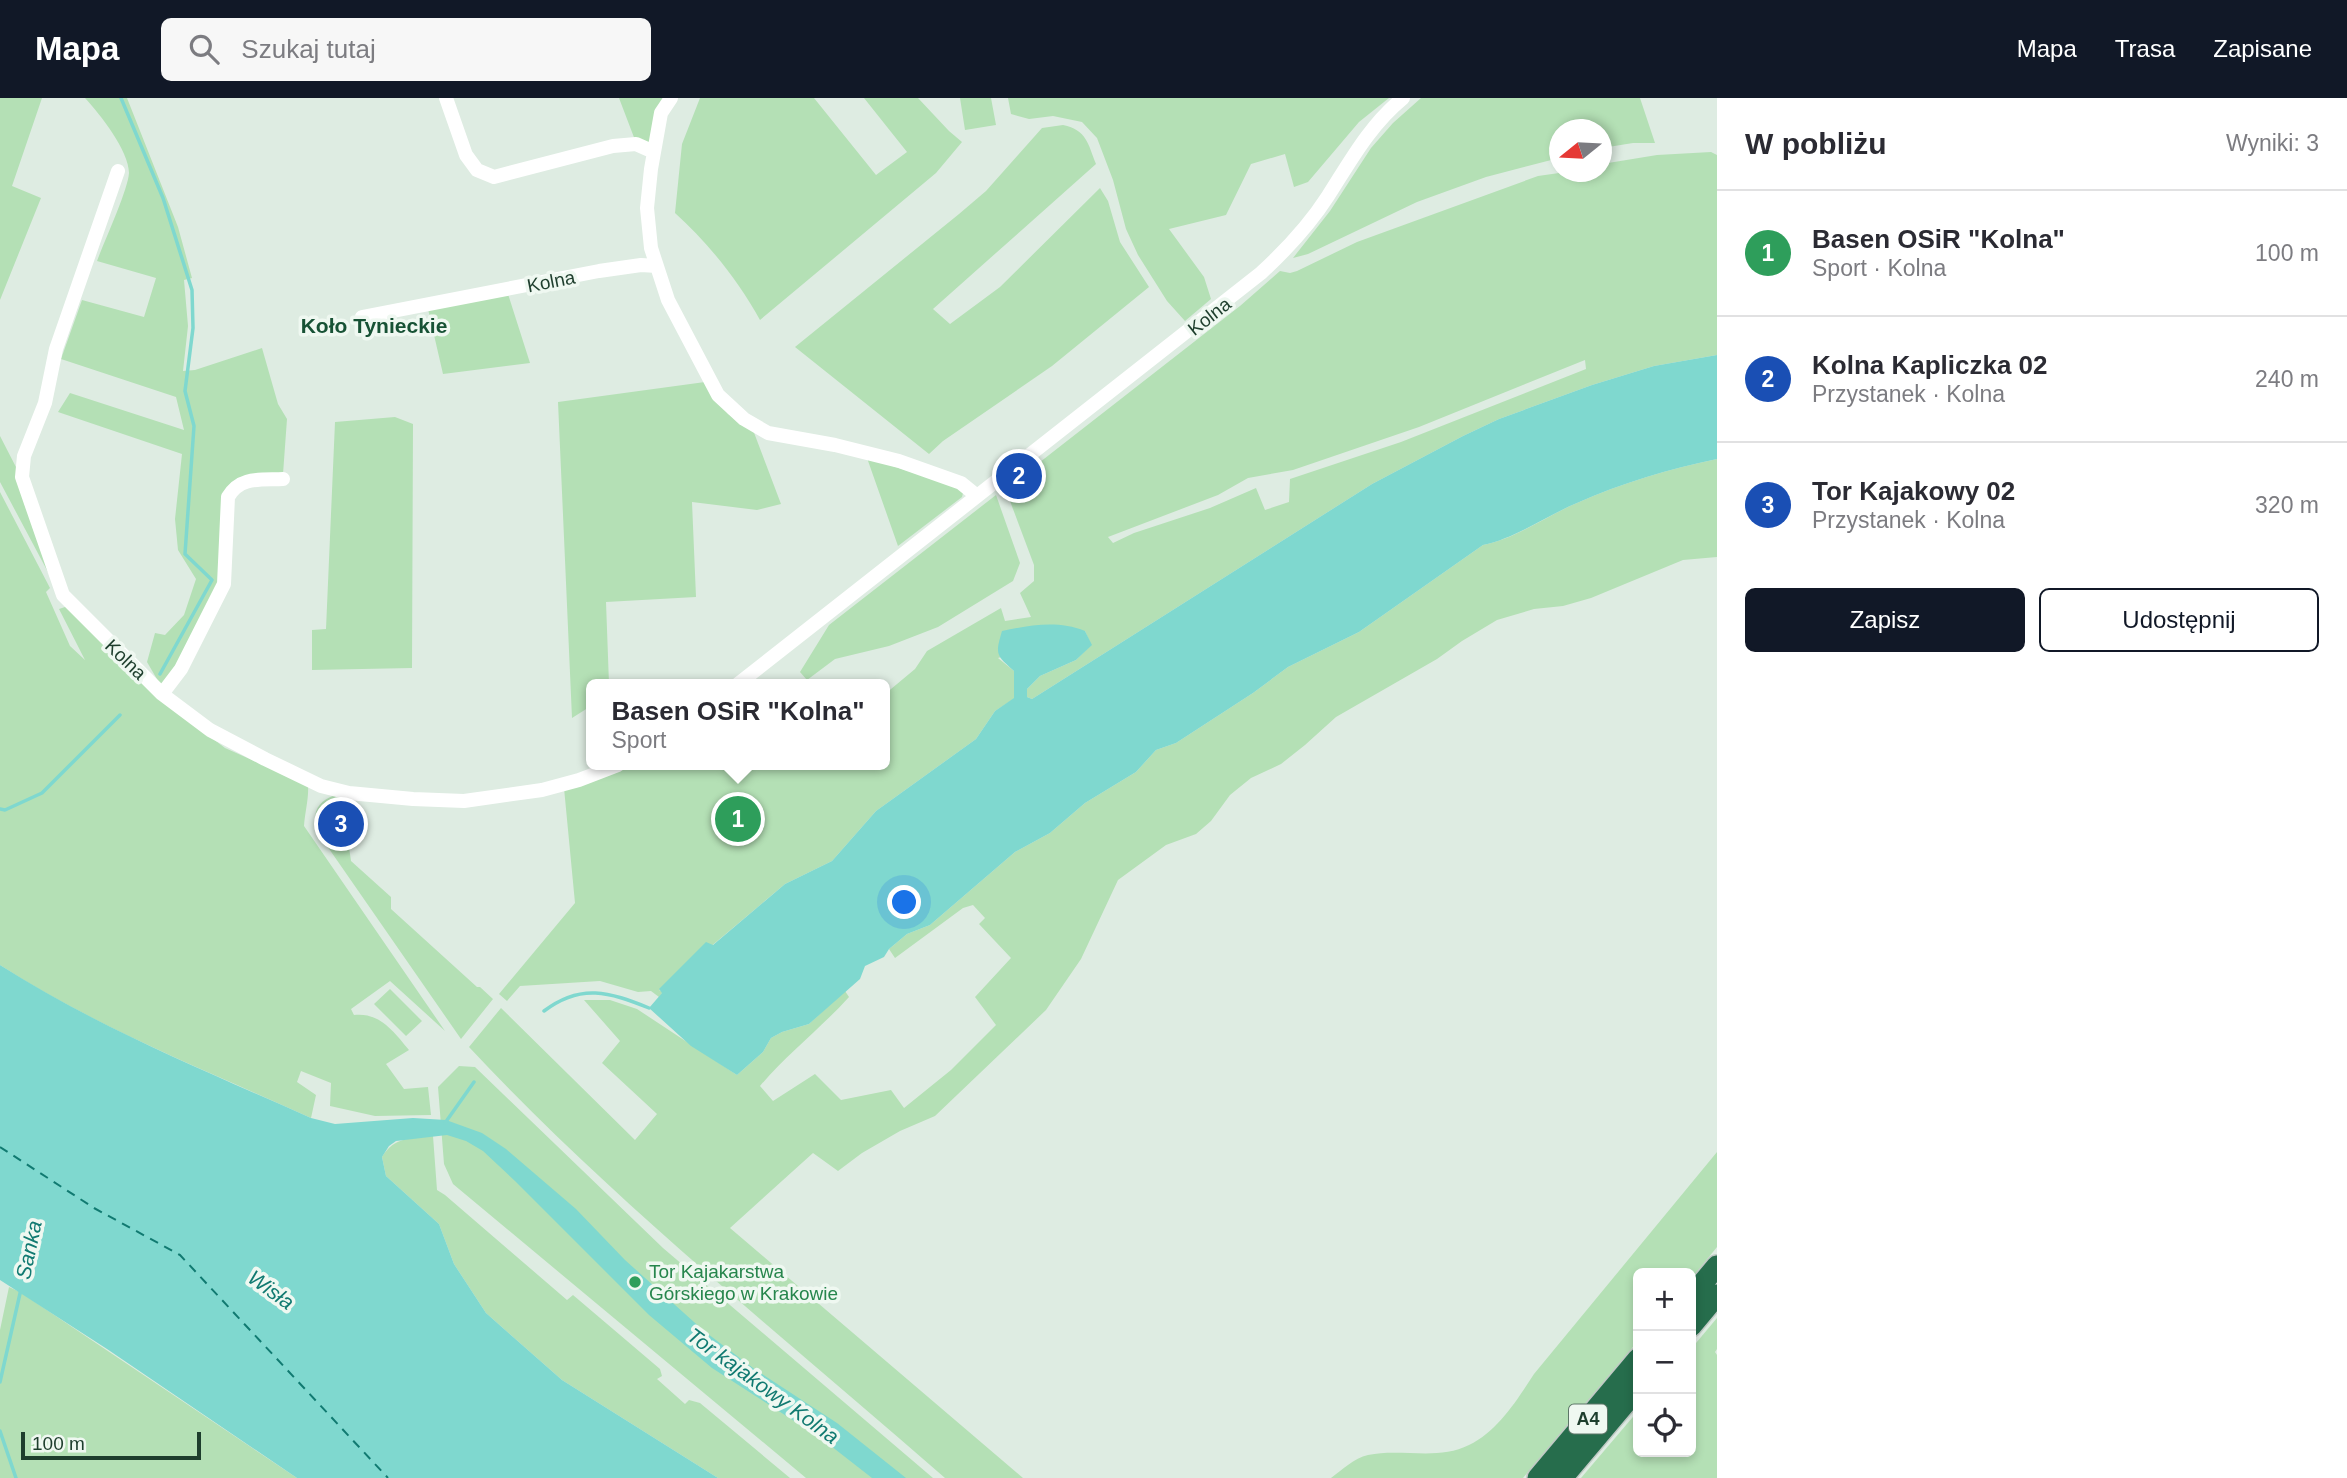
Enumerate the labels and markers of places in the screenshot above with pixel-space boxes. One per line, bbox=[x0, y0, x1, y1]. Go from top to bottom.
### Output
pin: 2 bbox=[996, 450, 1042, 502]
pin: 1 bbox=[715, 793, 761, 845]
pin: 3 bbox=[318, 798, 364, 850]
place label: Tor Kajakarstwa Górskiego w Krakowie bbox=[649, 1261, 838, 1304]
marker: Tor Kajakarstwa Górskiego w Krakowie bbox=[627, 1274, 643, 1290]

